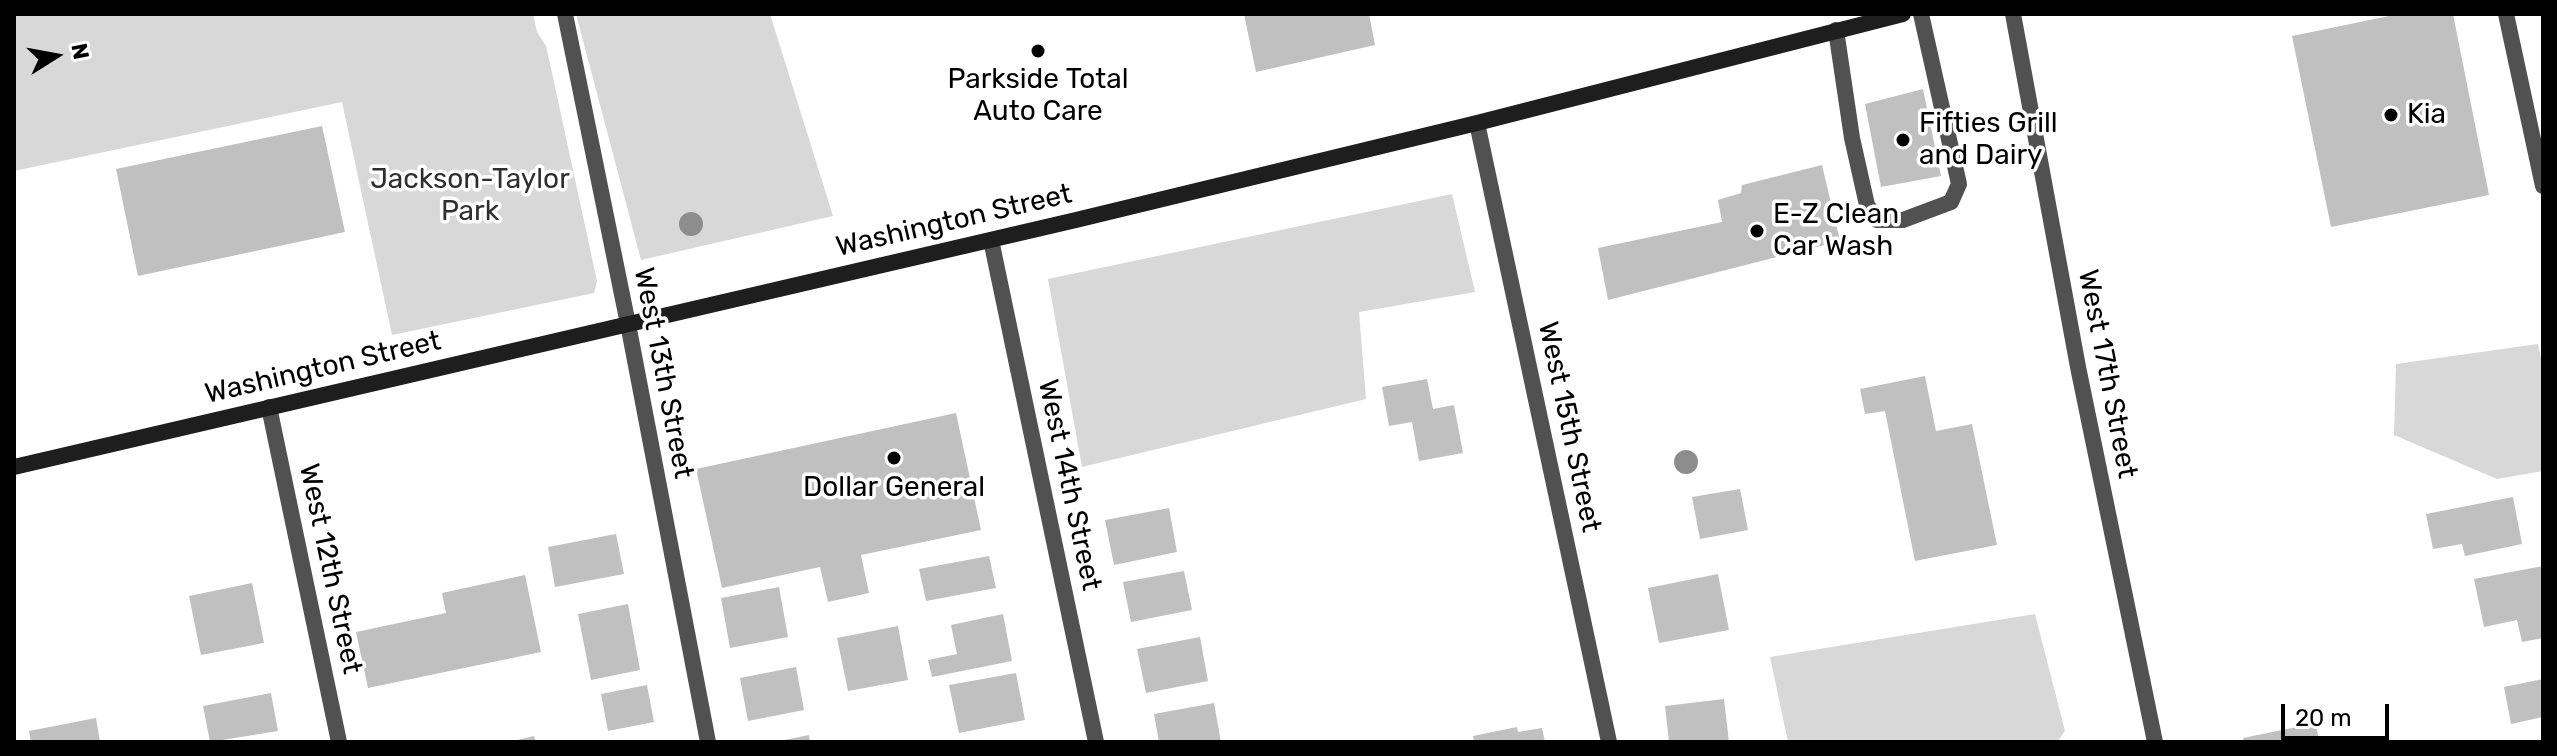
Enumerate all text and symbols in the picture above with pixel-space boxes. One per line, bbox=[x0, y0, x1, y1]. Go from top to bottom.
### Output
north arrow bbox=[16, 16, 96, 96]
text: N bbox=[65, 41, 95, 62]
marker: Parkside Total Auto Care bbox=[1029, 42, 1047, 60]
place label: Parkside Total Auto Care bbox=[948, 63, 1128, 129]
place label: Kia bbox=[2407, 98, 2446, 132]
marker: Kia bbox=[2382, 106, 2400, 124]
place label: Fifties Grill and Dairy bbox=[1919, 107, 2058, 173]
marker: Fifties Grill and Dairy bbox=[1894, 131, 1912, 149]
park label: Jackson-Taylor Park bbox=[370, 163, 570, 229]
street label: Washington Street bbox=[833, 178, 1075, 264]
place label: E-Z Clean Car Wash bbox=[1773, 198, 1899, 264]
marker: E-Z Clean Car Wash bbox=[1748, 222, 1766, 240]
street label: West 13th Street bbox=[626, 265, 700, 481]
street label: West 17th Street bbox=[2070, 267, 2144, 481]
street label: West 15th Street bbox=[1530, 319, 1608, 535]
street label: Washington Street bbox=[202, 325, 444, 411]
street label: West 14th Street bbox=[1030, 376, 1108, 594]
marker: Dollar General bbox=[885, 449, 903, 467]
street label: West 12th Street bbox=[291, 461, 369, 677]
place label: Dollar General bbox=[803, 471, 985, 505]
scale bar bbox=[2285, 688, 2393, 738]
text: 20 m bbox=[2295, 704, 2352, 732]

